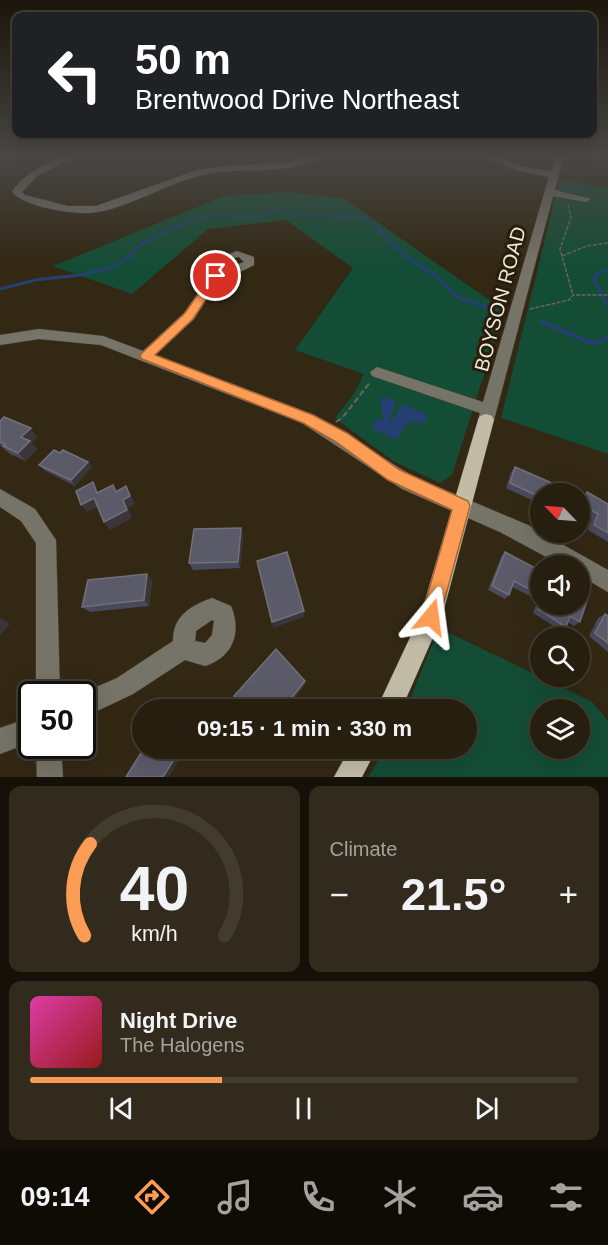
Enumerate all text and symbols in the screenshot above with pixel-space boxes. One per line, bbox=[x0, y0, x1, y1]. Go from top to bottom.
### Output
icon: left bbox=[36, 36, 114, 114]
text: 50 m bbox=[135, 36, 231, 83]
text: Brentwood Drive Northeast bbox=[135, 85, 459, 115]
street label: BOYSON ROAD bbox=[470, 224, 530, 374]
pin bbox=[190, 250, 241, 301]
icon: arrive bbox=[199, 259, 232, 292]
north arrow bbox=[530, 483, 590, 543]
map controls bbox=[530, 483, 590, 759]
button: sound bbox=[530, 555, 590, 615]
position arrow bbox=[399, 585, 463, 649]
button: search bbox=[530, 627, 590, 687]
speed limit sign: 50 bbox=[18, 681, 96, 759]
button: layers bbox=[530, 699, 590, 759]
text: 09:15 · 1 min · 330 m bbox=[197, 716, 412, 741]
text: Climate bbox=[330, 838, 397, 860]
text: 40 bbox=[120, 854, 189, 923]
text: 21.5° bbox=[401, 869, 507, 920]
text: − bbox=[330, 876, 349, 913]
text: + bbox=[559, 876, 578, 913]
text: km/h bbox=[131, 922, 177, 946]
text: Night Drive bbox=[120, 1008, 237, 1033]
text: The Halogens bbox=[120, 1034, 245, 1056]
icon: previous bbox=[105, 1092, 138, 1125]
icon: pause bbox=[287, 1092, 320, 1125]
icon: next bbox=[470, 1092, 503, 1125]
icon: directions bbox=[131, 1176, 173, 1218]
icon: music bbox=[214, 1176, 256, 1218]
icon: phone bbox=[297, 1176, 339, 1218]
icon: climate bbox=[379, 1176, 421, 1218]
icon: car bbox=[462, 1176, 504, 1218]
icon: filters bbox=[545, 1176, 587, 1218]
text: 09:14 bbox=[20, 1182, 90, 1212]

